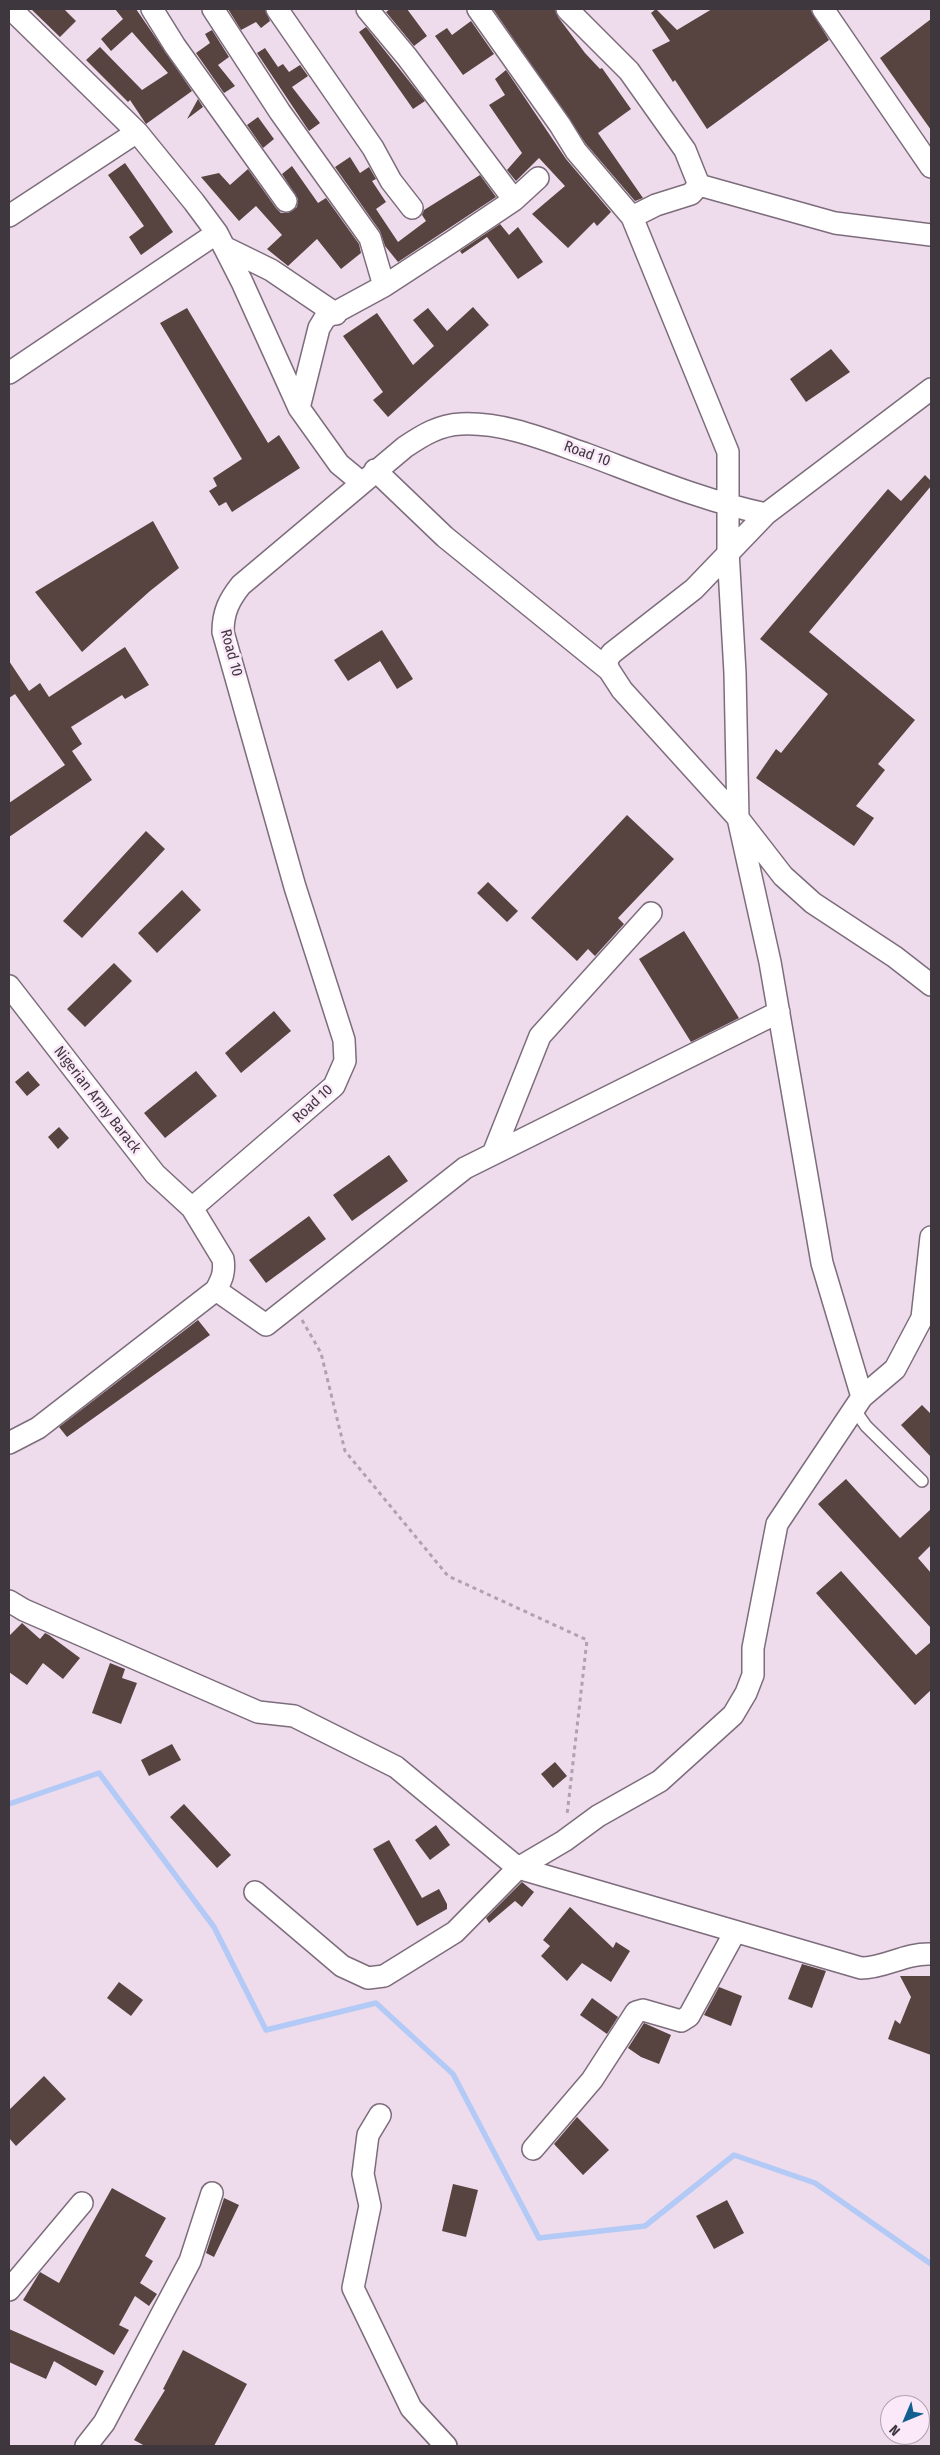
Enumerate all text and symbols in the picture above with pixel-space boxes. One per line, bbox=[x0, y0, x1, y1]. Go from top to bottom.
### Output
street label: Road 10 bbox=[561, 437, 613, 471]
street label: Road 10 bbox=[216, 627, 246, 679]
street label: Nigerian Army Barack bbox=[50, 1043, 144, 1157]
street label: Road 10 bbox=[289, 1081, 337, 1127]
north arrow bbox=[880, 2395, 930, 2445]
text: N bbox=[886, 2421, 904, 2439]

